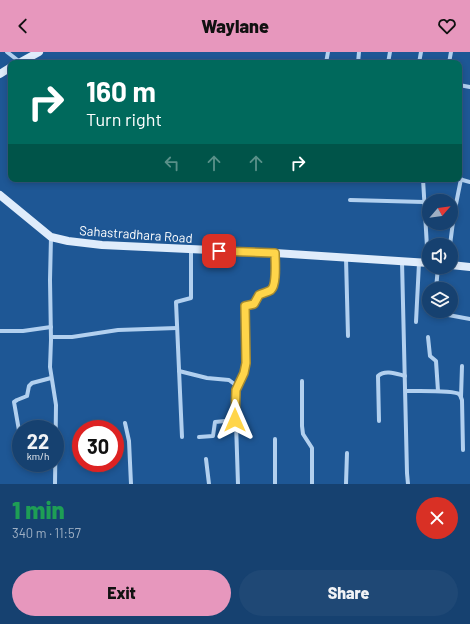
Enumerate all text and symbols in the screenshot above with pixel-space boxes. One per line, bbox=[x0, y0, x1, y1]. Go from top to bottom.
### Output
icon: back bbox=[12, 15, 34, 37]
text: Waylane bbox=[201, 15, 269, 37]
icon: heart bbox=[436, 15, 458, 37]
text: 160 m bbox=[86, 74, 156, 108]
icon: right bbox=[20, 76, 72, 128]
text: Turn right bbox=[86, 108, 162, 130]
icon: left bbox=[161, 152, 183, 174]
icon: ahead bbox=[203, 152, 225, 174]
icon: ahead bbox=[245, 152, 267, 174]
icon: right bbox=[287, 152, 309, 174]
north arrow bbox=[422, 194, 458, 230]
map controls bbox=[422, 194, 458, 318]
street label: Sahastradhara Road bbox=[79, 222, 193, 246]
pin bbox=[202, 234, 236, 268]
button: sound bbox=[422, 238, 458, 274]
icon: arrive bbox=[208, 240, 230, 262]
button: layers bbox=[422, 282, 458, 318]
position arrow bbox=[214, 399, 256, 441]
speed limit sign: 30 bbox=[72, 420, 124, 472]
text: 22 bbox=[27, 429, 49, 453]
text: km/h bbox=[27, 450, 49, 462]
text: 1 min bbox=[12, 495, 65, 524]
button: close bbox=[416, 497, 458, 539]
text: 340 m · 11:57 bbox=[12, 525, 81, 541]
button: Exit bbox=[12, 570, 231, 616]
button: Share bbox=[239, 570, 458, 616]

